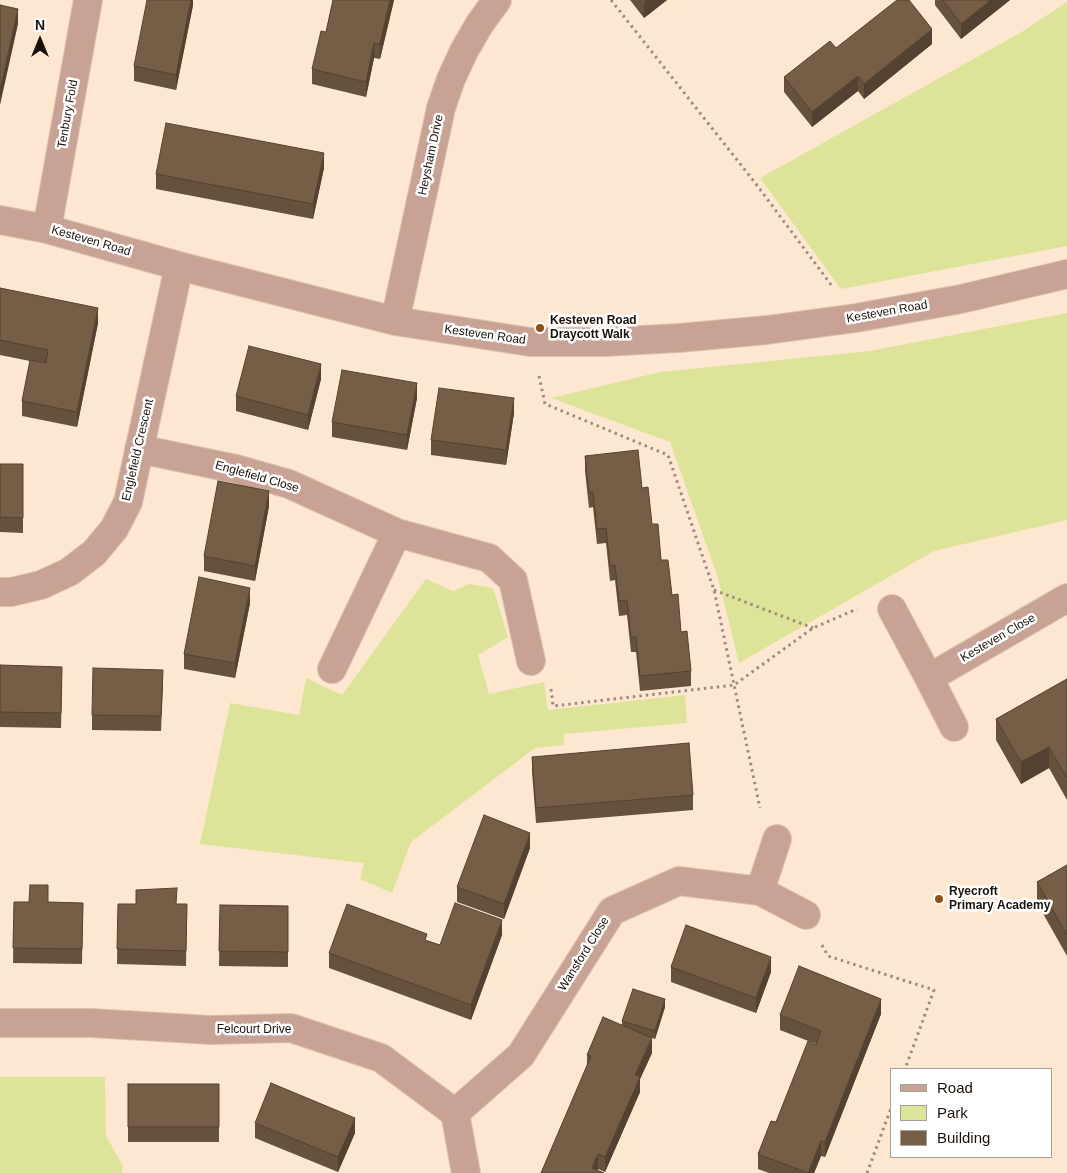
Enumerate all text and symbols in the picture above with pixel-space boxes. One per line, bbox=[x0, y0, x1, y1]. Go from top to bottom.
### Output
north arrow bbox=[15, 15, 65, 65]
text: N bbox=[35, 17, 45, 33]
street label: Tenbury Fold bbox=[55, 79, 81, 149]
street label: Heysham Drive bbox=[415, 113, 447, 197]
street label: Kesteven Road bbox=[50, 223, 132, 259]
street label: Kesteven Road bbox=[845, 298, 929, 326]
place label: Kesteven Road Draycott Walk bbox=[550, 314, 637, 342]
street label: Kesteven Road bbox=[443, 322, 527, 348]
marker: Kesteven Road Draycott Walk bbox=[534, 322, 546, 334]
street label: Englefield Crescent bbox=[119, 398, 157, 502]
street label: Englefield Close bbox=[213, 458, 301, 496]
street label: Kesteven Close bbox=[958, 611, 1038, 665]
place label: Ryecroft Primary Academy bbox=[949, 885, 1050, 913]
marker: Ryecroft Primary Academy bbox=[933, 893, 945, 905]
street label: Wansford Close bbox=[555, 914, 613, 994]
street label: Felcourt Drive bbox=[217, 1023, 291, 1037]
legend bbox=[890, 1068, 1052, 1158]
text: Road bbox=[937, 1079, 973, 1096]
text: Park bbox=[937, 1104, 968, 1121]
text: Building bbox=[937, 1129, 990, 1146]

